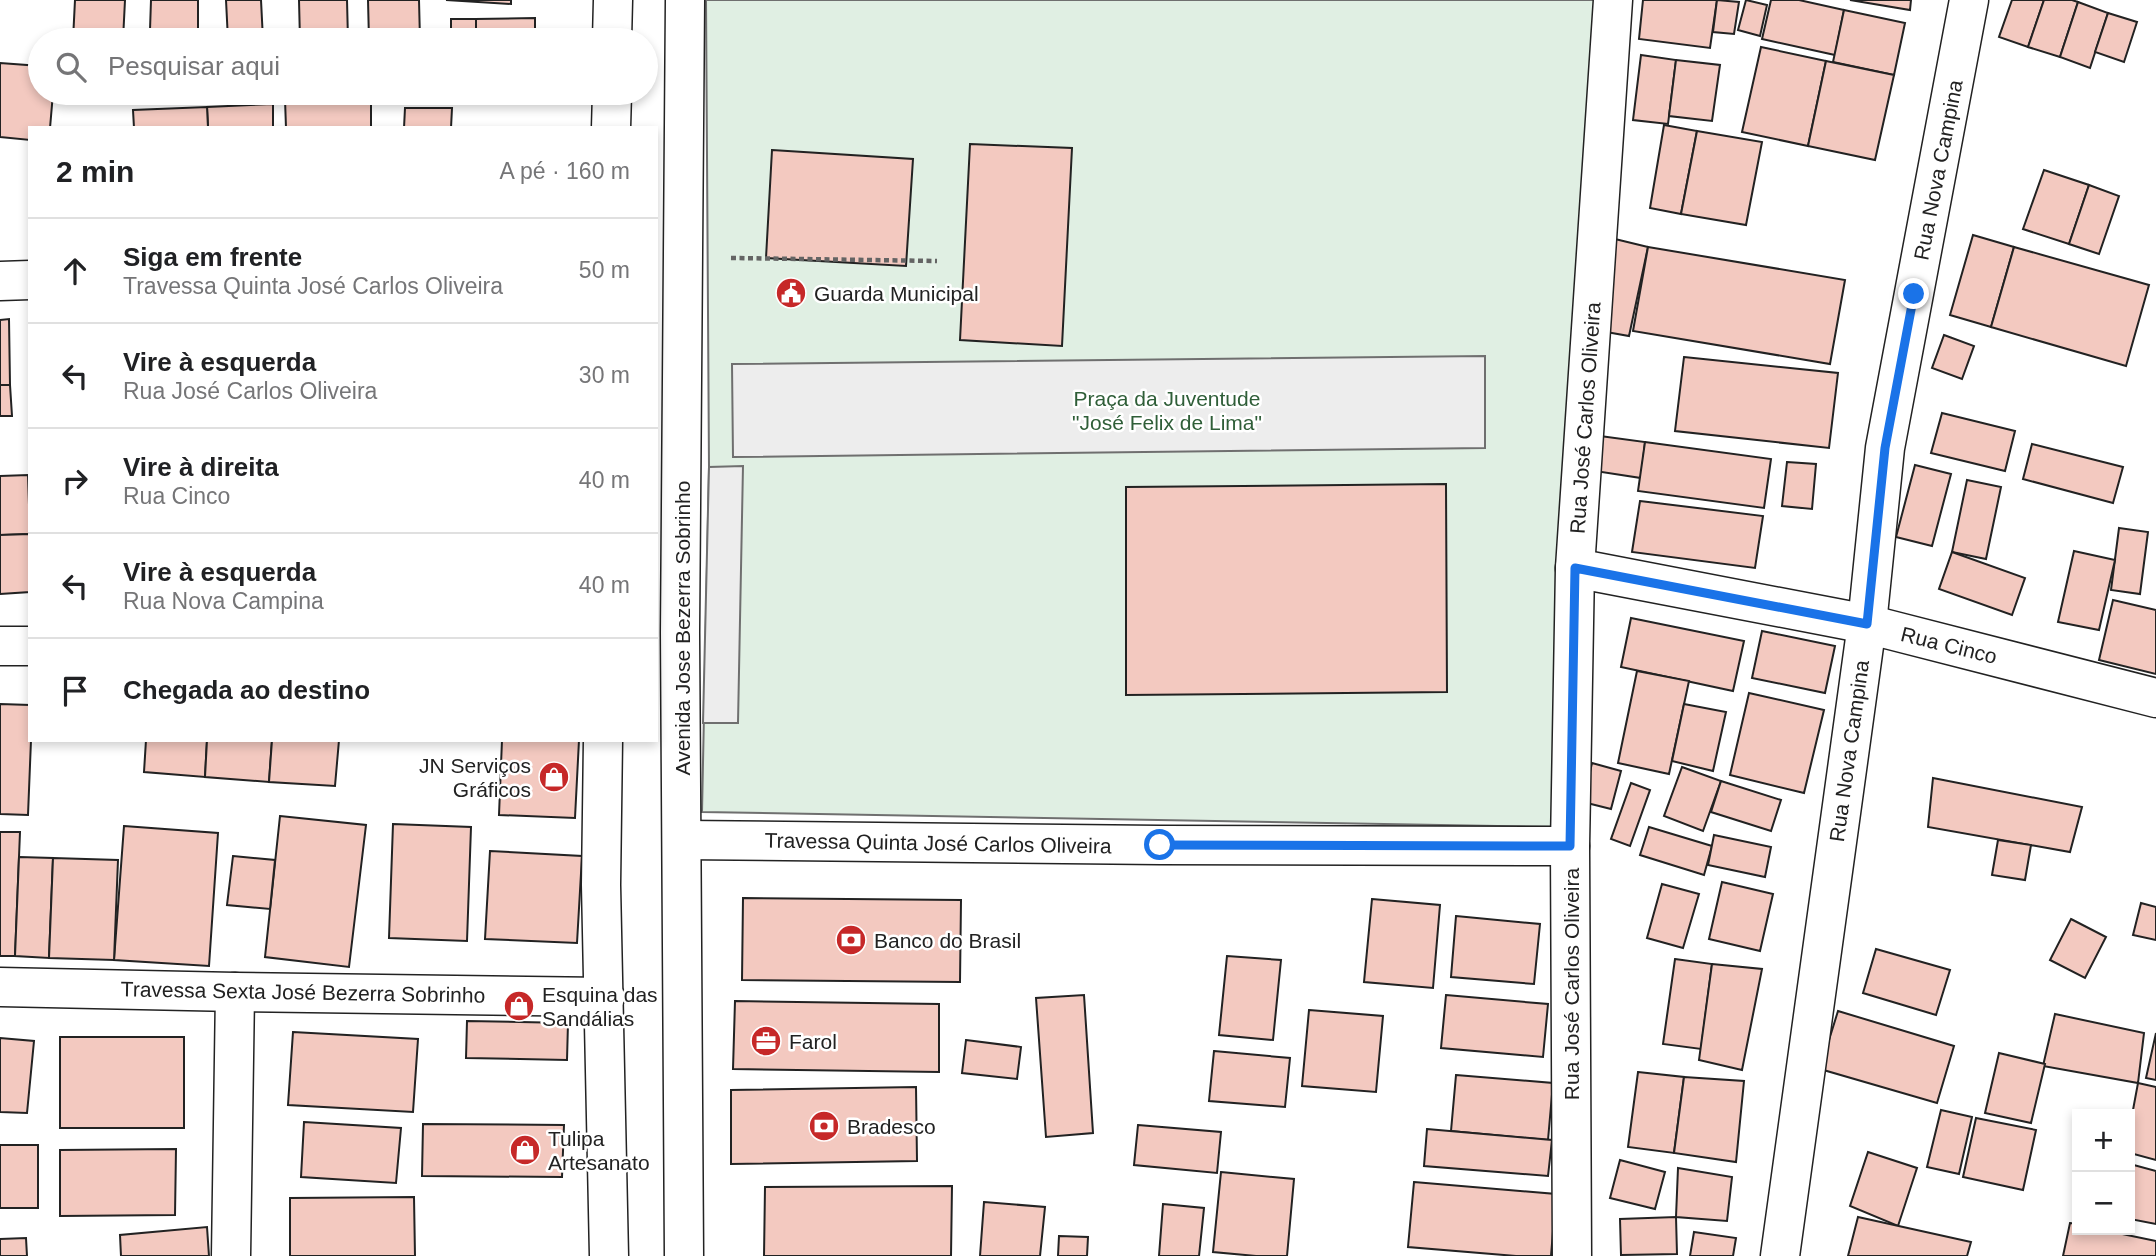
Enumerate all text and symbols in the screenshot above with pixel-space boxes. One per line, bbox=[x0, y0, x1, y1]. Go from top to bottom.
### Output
search box bbox=[28, 28, 658, 105]
icon: search bbox=[52, 48, 90, 86]
text: Pesquisar aqui bbox=[108, 51, 280, 81]
street label: Rua Nova Campina bbox=[1909, 78, 1967, 262]
text: 2 min bbox=[56, 155, 134, 188]
text: A pé · 160 m bbox=[500, 158, 630, 184]
text: Siga em frente bbox=[123, 242, 302, 272]
icon: ahead bbox=[56, 252, 94, 290]
text: 50 m bbox=[579, 257, 630, 283]
text: Travessa Quinta José Carlos Oliveira bbox=[123, 273, 503, 299]
public building icon: Guarda Municipal bbox=[774, 276, 808, 310]
route end bbox=[1898, 278, 1929, 309]
place label: Guarda Municipal bbox=[814, 282, 979, 305]
street label: Rua José Carlos Oliveira bbox=[1565, 301, 1605, 535]
text: Vire à esquerda bbox=[123, 347, 316, 377]
icon: left bbox=[56, 357, 94, 395]
text: 30 m bbox=[579, 362, 630, 388]
text: Rua José Carlos Oliveira bbox=[123, 378, 377, 404]
park label: Praça da Juventude "José Felix de Lima" bbox=[1072, 387, 1262, 434]
text: Vire à direita bbox=[123, 452, 279, 482]
icon: right bbox=[56, 462, 94, 500]
text: 40 m bbox=[579, 467, 630, 493]
street label: Avenida Jose Bezerra Sobrinho bbox=[671, 481, 694, 775]
text: Rua Cinco bbox=[123, 483, 230, 509]
text: Vire à esquerda bbox=[123, 557, 316, 587]
icon: left bbox=[56, 567, 94, 605]
text: 40 m bbox=[579, 572, 630, 598]
text: Rua Nova Campina bbox=[123, 588, 324, 614]
street label: Rua Cinco bbox=[1899, 622, 1999, 668]
street label: Rua Nova Campina bbox=[1825, 658, 1873, 843]
icon: arrive bbox=[56, 672, 94, 710]
text: Chegada ao destino bbox=[123, 675, 370, 705]
place label: JN Serviços Gráficos bbox=[419, 754, 531, 801]
shop icon: JN Serviços Gráficos bbox=[537, 760, 571, 794]
street label: Travessa Quinta José Carlos Oliveira bbox=[764, 828, 1112, 858]
route start bbox=[1144, 829, 1175, 860]
street label: Rua José Carlos Oliveira bbox=[1560, 868, 1583, 1100]
bank icon: Banco do Brasil bbox=[834, 923, 868, 957]
place label: Banco do Brasil bbox=[874, 929, 1021, 952]
street label: Travessa Sexta José Bezerra Sobrinho bbox=[121, 977, 485, 1007]
place label: Esquina das Sandálias bbox=[542, 983, 658, 1030]
shop icon: Esquina das Sandálias bbox=[502, 989, 536, 1023]
office icon: Farol bbox=[749, 1024, 783, 1058]
place label: Farol bbox=[789, 1030, 837, 1053]
bank icon: Bradesco bbox=[807, 1109, 841, 1143]
map controls bbox=[2072, 1109, 2135, 1235]
button: + bbox=[2072, 1109, 2135, 1172]
place label: Bradesco bbox=[847, 1115, 936, 1138]
place label: Tulipa Artesanato bbox=[548, 1127, 650, 1174]
shop icon: Tulipa Artesanato bbox=[508, 1133, 542, 1167]
button: − bbox=[2072, 1172, 2135, 1235]

